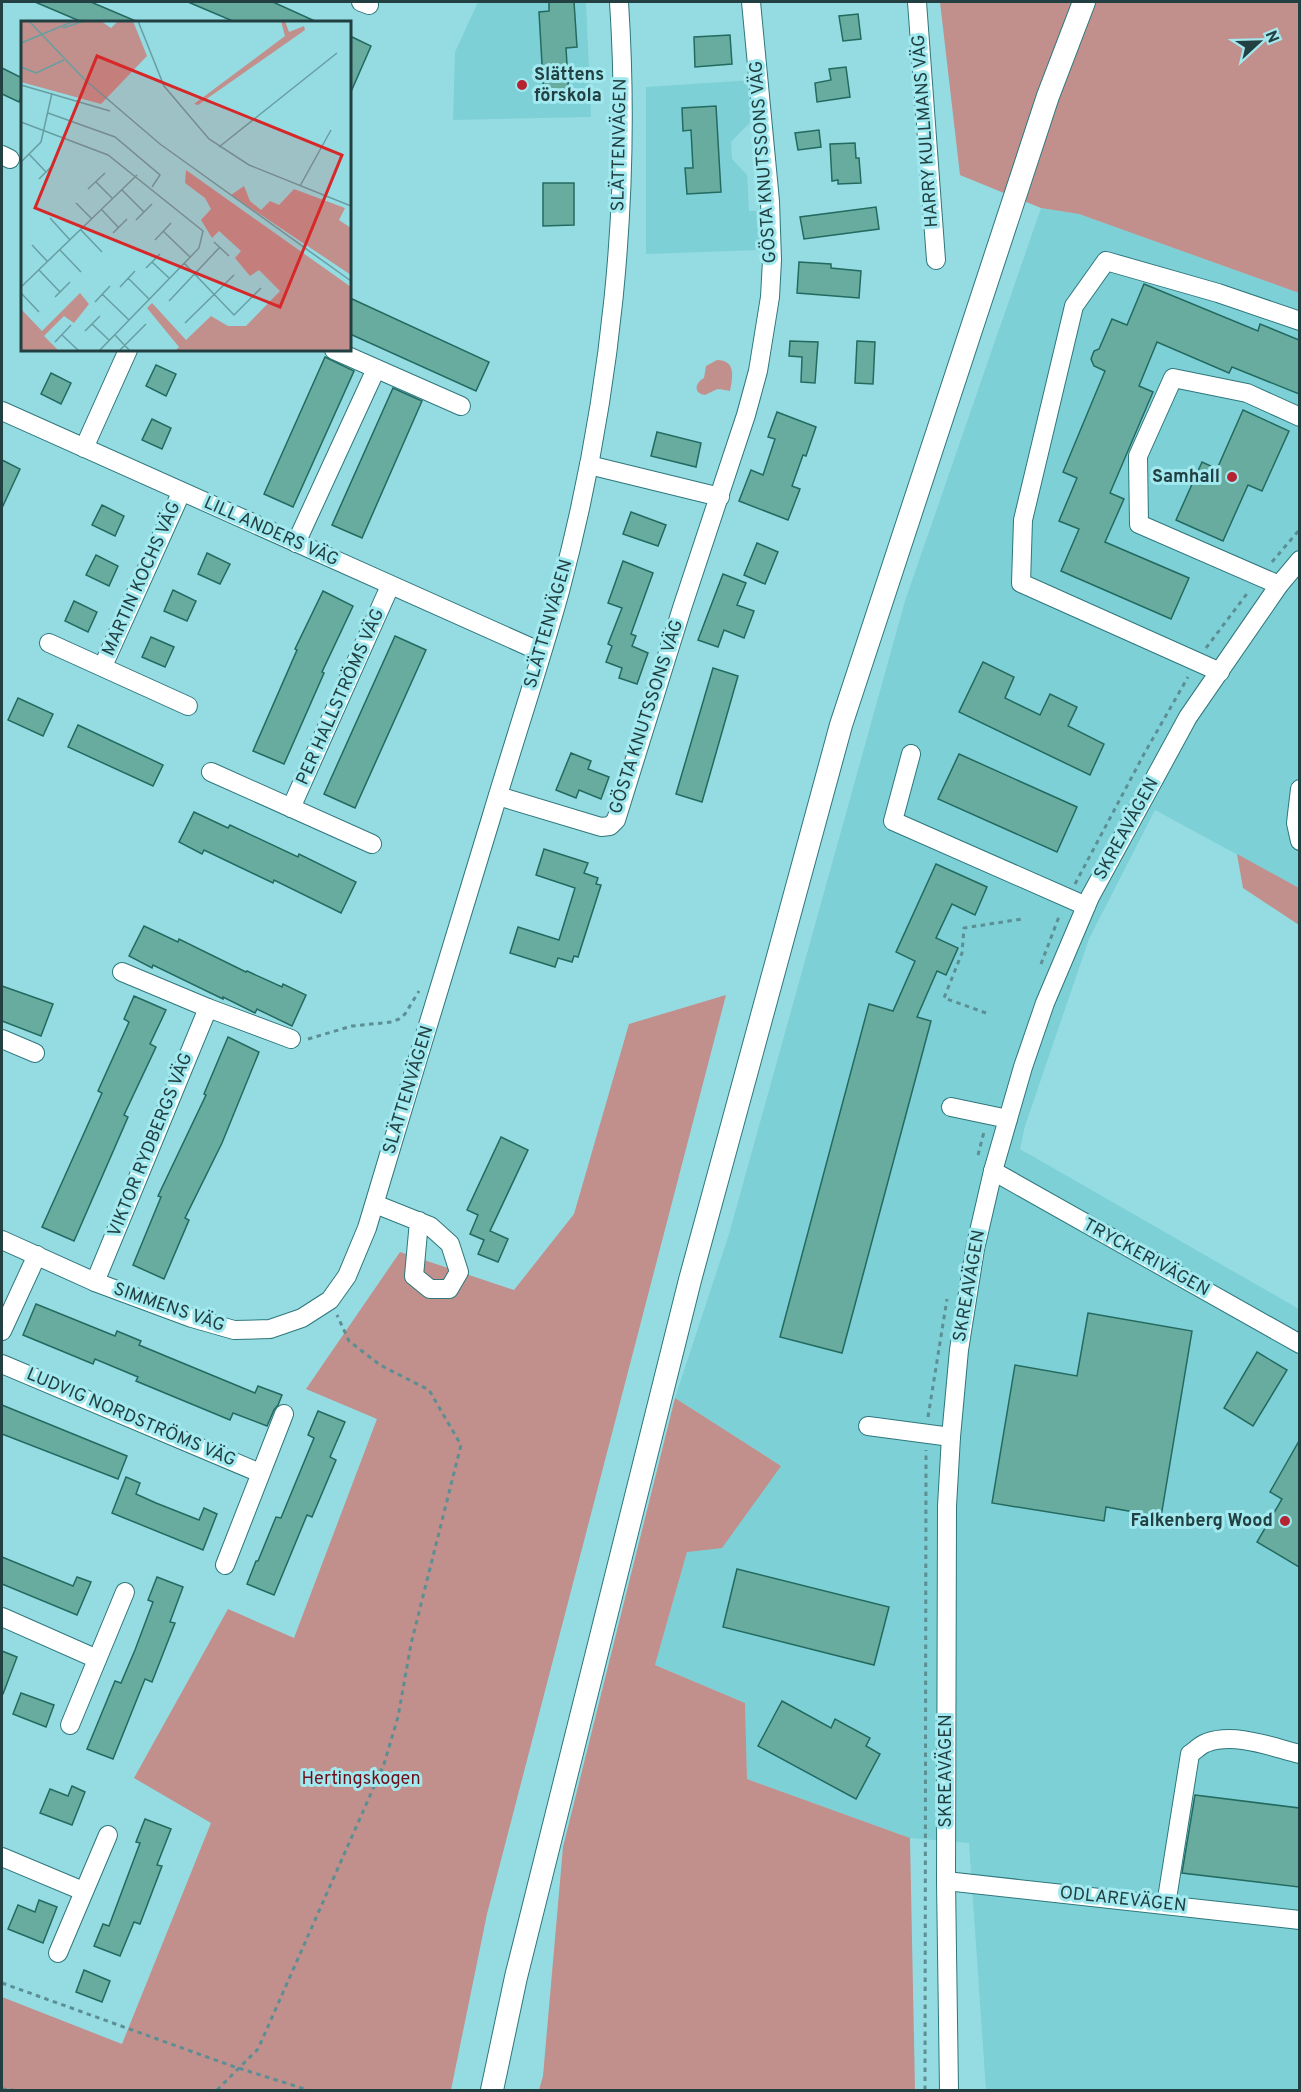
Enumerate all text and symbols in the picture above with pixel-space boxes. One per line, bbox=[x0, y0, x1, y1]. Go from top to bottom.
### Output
north arrow bbox=[1229, 12, 1289, 72]
inset map bbox=[21, 21, 351, 351]
text: N bbox=[1260, 28, 1282, 46]
street label: HARRY KULLMANS VÄG bbox=[906, 34, 944, 229]
street label: GÖSTA KNUTSSONS VÄG bbox=[743, 60, 783, 264]
place label: Slättens förskola bbox=[534, 64, 604, 108]
marker: Slättens förskola bbox=[515, 78, 529, 92]
street label: SLÄTTENVÄGEN bbox=[605, 78, 633, 212]
place label: Samhall bbox=[1152, 466, 1220, 489]
marker: Samhall bbox=[1225, 470, 1239, 484]
street label: LILL ANDERS VÄG bbox=[200, 490, 343, 572]
street label: MARTIN KOCHS VÄG bbox=[96, 497, 186, 660]
street label: SLÄTTENVÄGEN bbox=[518, 556, 578, 691]
street label: PER HALLSTRÖMS VÄG bbox=[290, 604, 390, 789]
street label: GÖSTA KNUTSSONS VÄG bbox=[603, 616, 689, 817]
street label: SKREAVÄGEN bbox=[1088, 773, 1165, 884]
street label: SLÄTTENVÄGEN bbox=[377, 1022, 439, 1157]
street label: VIKTOR RYDBERGS VÄG bbox=[102, 1049, 199, 1240]
street label: TRYCKERIVÄGEN bbox=[1079, 1212, 1214, 1302]
street label: SKREAVÄGEN bbox=[947, 1228, 991, 1344]
street label: SIMMENS VÄG bbox=[110, 1276, 228, 1338]
street label: LUDVIG NORDSTRÖMS VÄG bbox=[23, 1362, 240, 1473]
place label: Falkenberg Wood bbox=[1131, 1510, 1273, 1533]
marker: Falkenberg Wood bbox=[1278, 1514, 1292, 1528]
street label: SKREAVÄGEN bbox=[933, 1714, 958, 1828]
park label: Hertingskogen bbox=[301, 1768, 421, 1791]
street label: ODLAREVÄGEN bbox=[1058, 1880, 1188, 1918]

